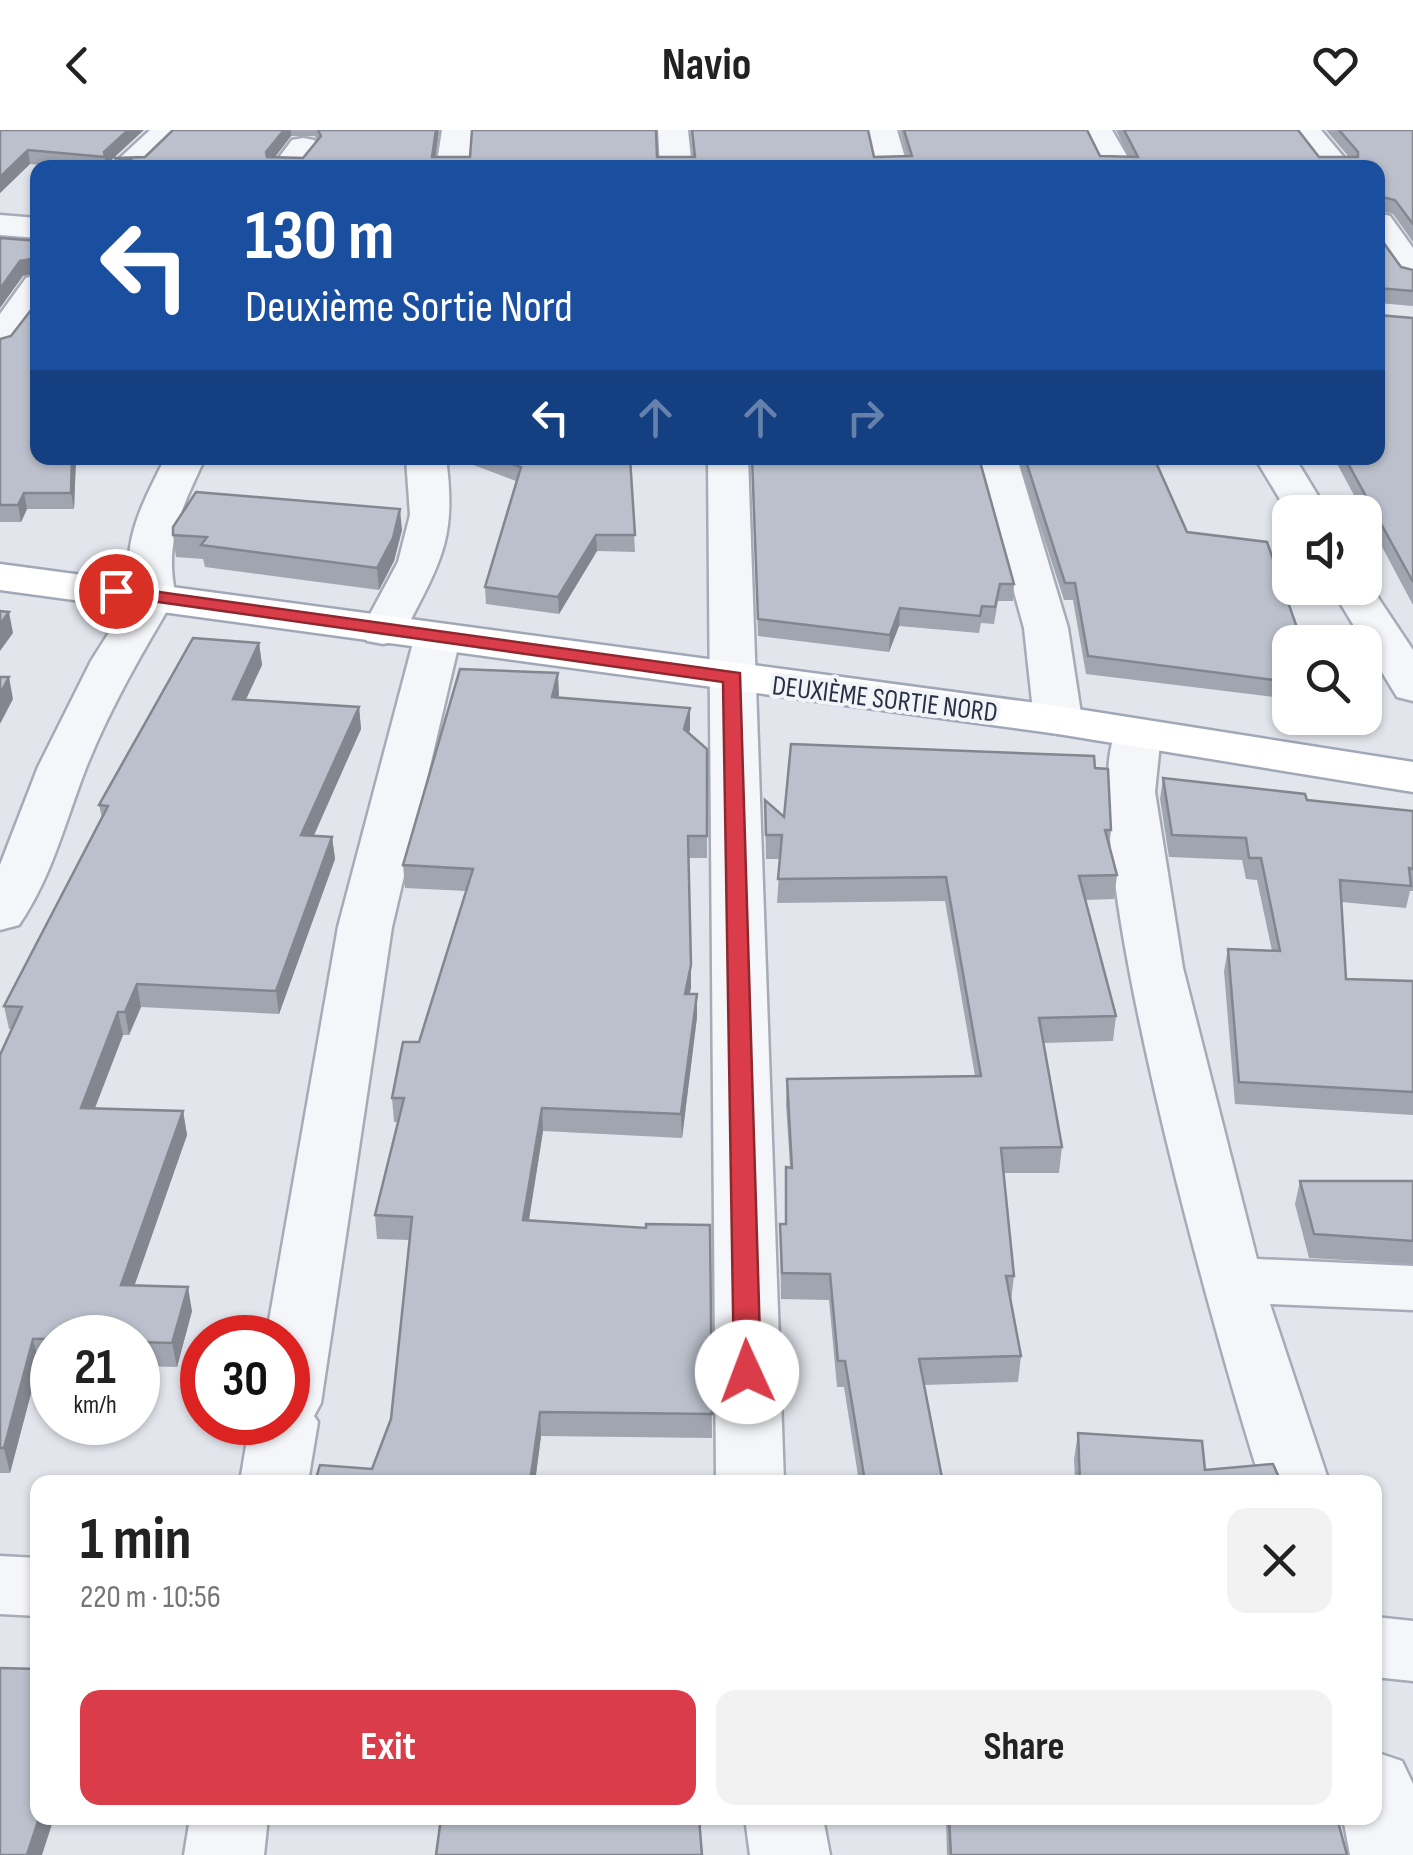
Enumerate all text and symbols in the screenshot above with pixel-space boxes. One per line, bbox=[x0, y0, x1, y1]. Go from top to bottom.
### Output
icon: back bbox=[50, 38, 105, 93]
text: Navio bbox=[662, 38, 751, 93]
icon: heart bbox=[1308, 38, 1363, 93]
text: 130 m bbox=[245, 195, 394, 279]
icon: left bbox=[80, 200, 210, 330]
text: Deuxième Sortie Nord bbox=[245, 280, 573, 335]
icon: left bbox=[523, 390, 578, 445]
icon: ahead bbox=[628, 390, 683, 445]
icon: ahead bbox=[733, 390, 788, 445]
icon: right bbox=[838, 390, 893, 445]
map controls bbox=[1272, 495, 1382, 735]
button: sound bbox=[1272, 495, 1382, 605]
pin bbox=[74, 549, 159, 634]
icon: arrive bbox=[89, 564, 144, 619]
button: search bbox=[1272, 625, 1382, 735]
street label: DEUXIÈME SORTIE NORD bbox=[770, 669, 999, 730]
speed limit sign: 30 bbox=[180, 1315, 310, 1445]
position arrow bbox=[695, 1320, 799, 1424]
text: 21 bbox=[74, 1338, 116, 1398]
text: km/h bbox=[73, 1390, 117, 1421]
text: 1 min bbox=[80, 1504, 192, 1576]
button: close bbox=[1227, 1508, 1332, 1613]
text: 220 m · 10:56 bbox=[80, 1578, 221, 1617]
button: Exit bbox=[80, 1690, 696, 1805]
button: Share bbox=[716, 1690, 1332, 1805]

